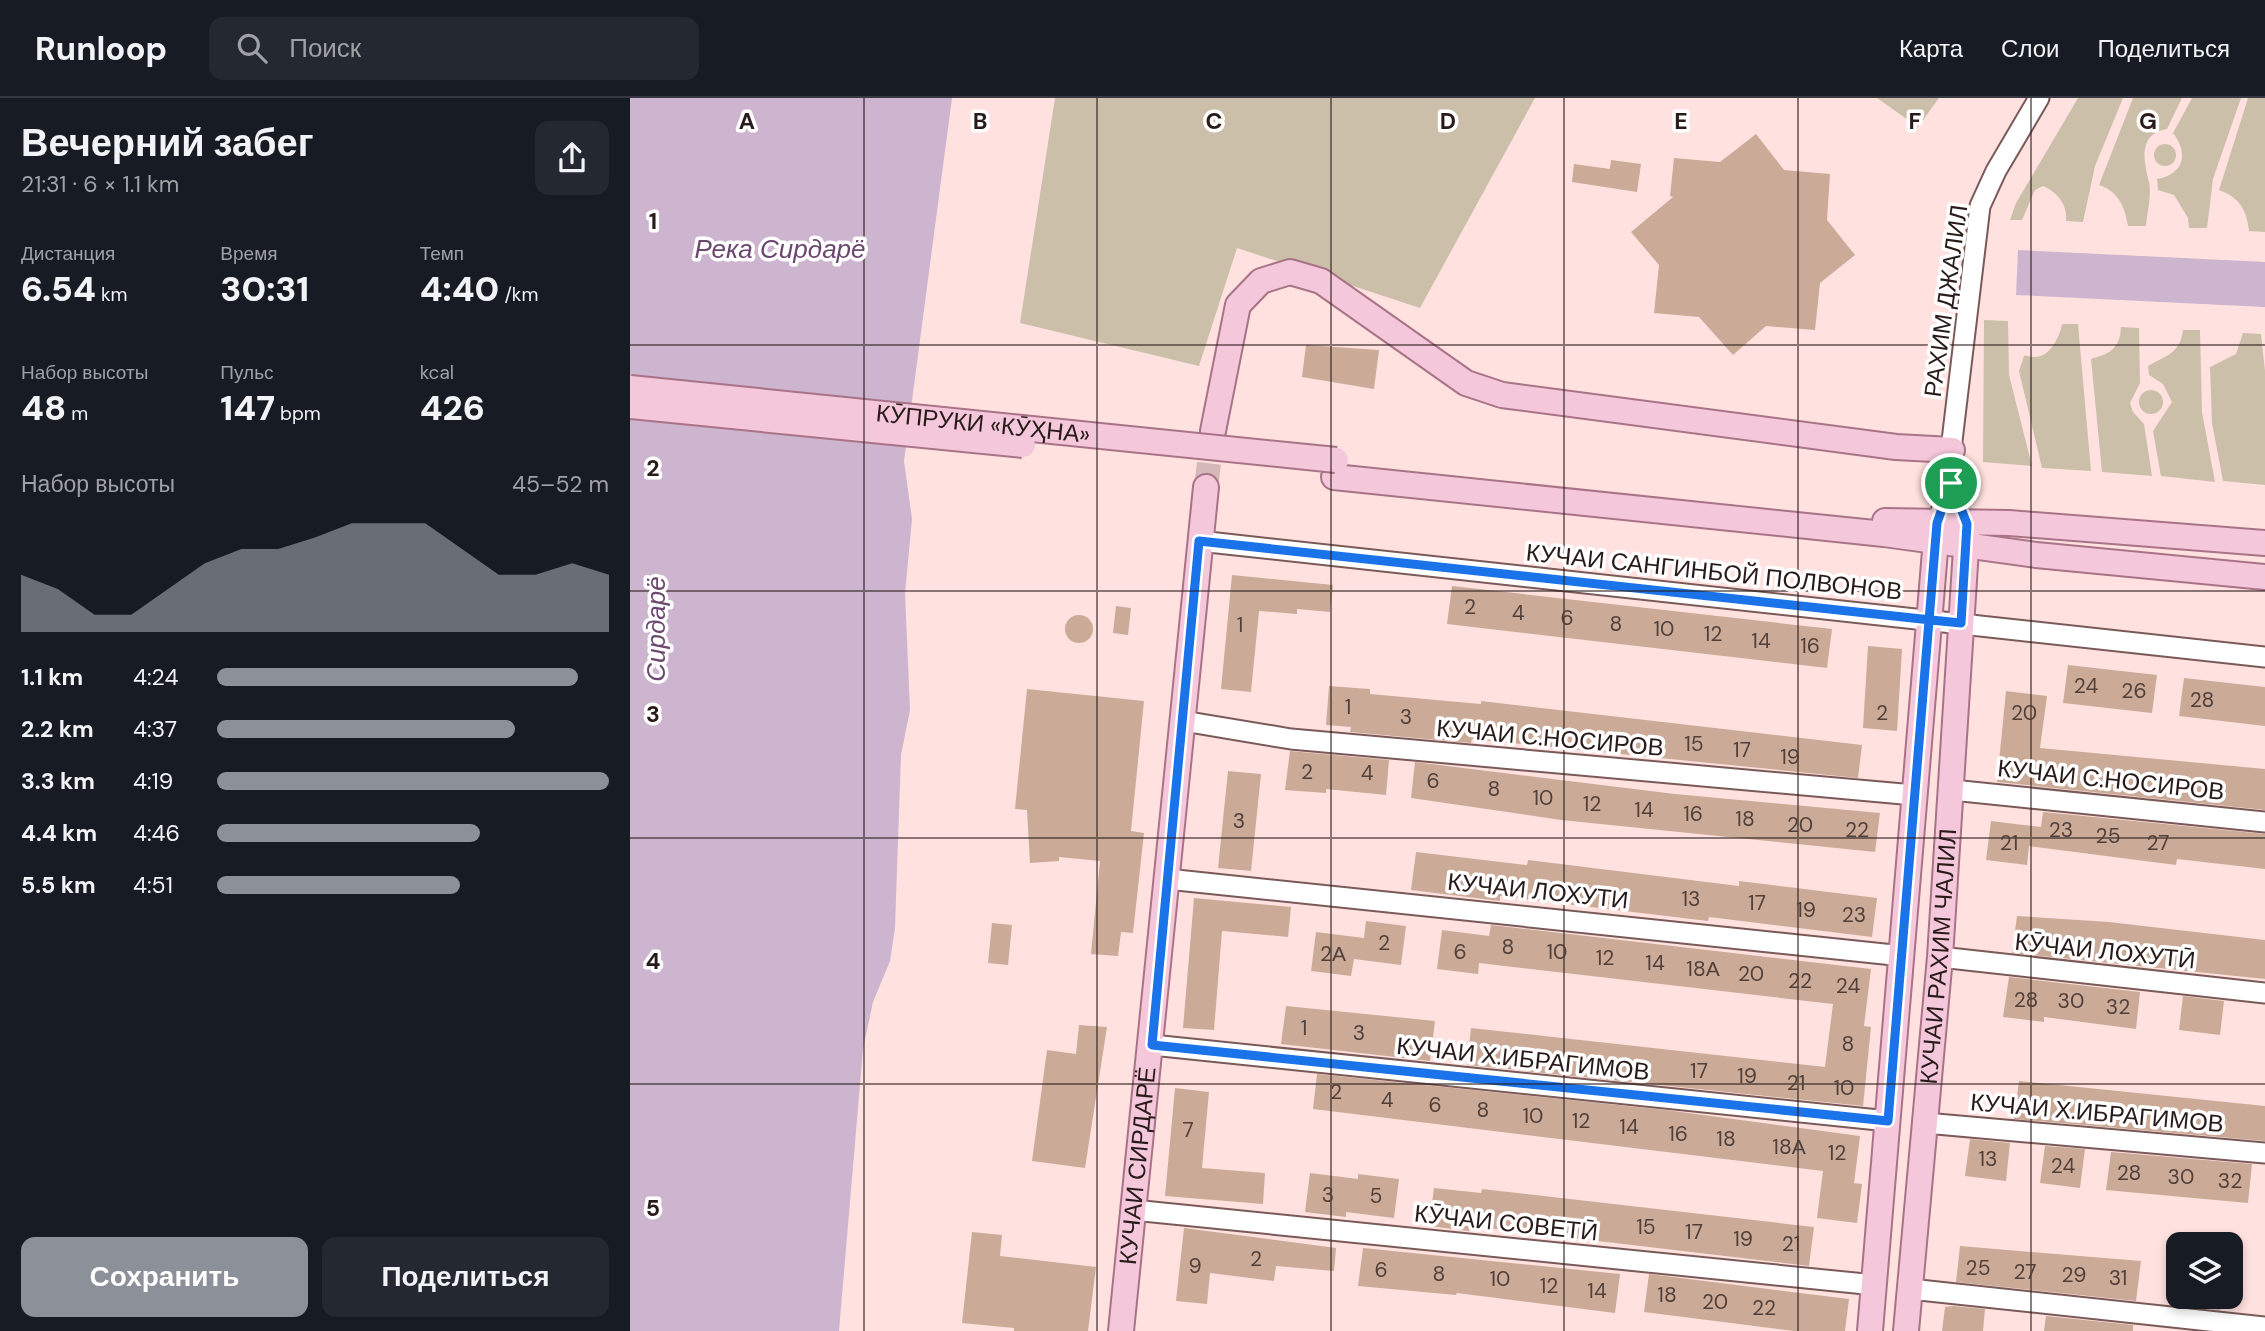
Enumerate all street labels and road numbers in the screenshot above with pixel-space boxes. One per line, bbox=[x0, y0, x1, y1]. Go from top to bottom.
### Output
street label: РАХИМ ДЖАЛИЛ bbox=[1917, 203, 1974, 399]
street label: КӮПРУКИ «КӮҲНА» bbox=[875, 397, 1092, 450]
street label: КУЧАИ САНГИНБОЙ ПОЛВОНОВ bbox=[1524, 536, 1904, 607]
street label: КУЧАИ С.НОСИРОВ bbox=[1435, 712, 1665, 763]
street label: КУЧАИ С.НОСИРОВ bbox=[1996, 752, 2226, 807]
street label: КУЧАИ РАХИМ ЧАЛИЛ bbox=[1912, 828, 1963, 1086]
street label: КУЧАИ ЛОХУТИ bbox=[1446, 866, 1630, 915]
street label: КӮЧАИ ЛОХУТӢ bbox=[2013, 926, 2197, 975]
street label: КУЧАИ Х.ИБРАГИМОВ bbox=[1395, 1030, 1651, 1087]
street label: КУЧАИ СИРДАРЁ bbox=[1112, 1065, 1163, 1266]
street label: КУЧАИ Х.ИБРАГИМОВ bbox=[1969, 1086, 2225, 1139]
street label: КӮЧАИ СОВЕТӢ bbox=[1413, 1197, 1599, 1248]

